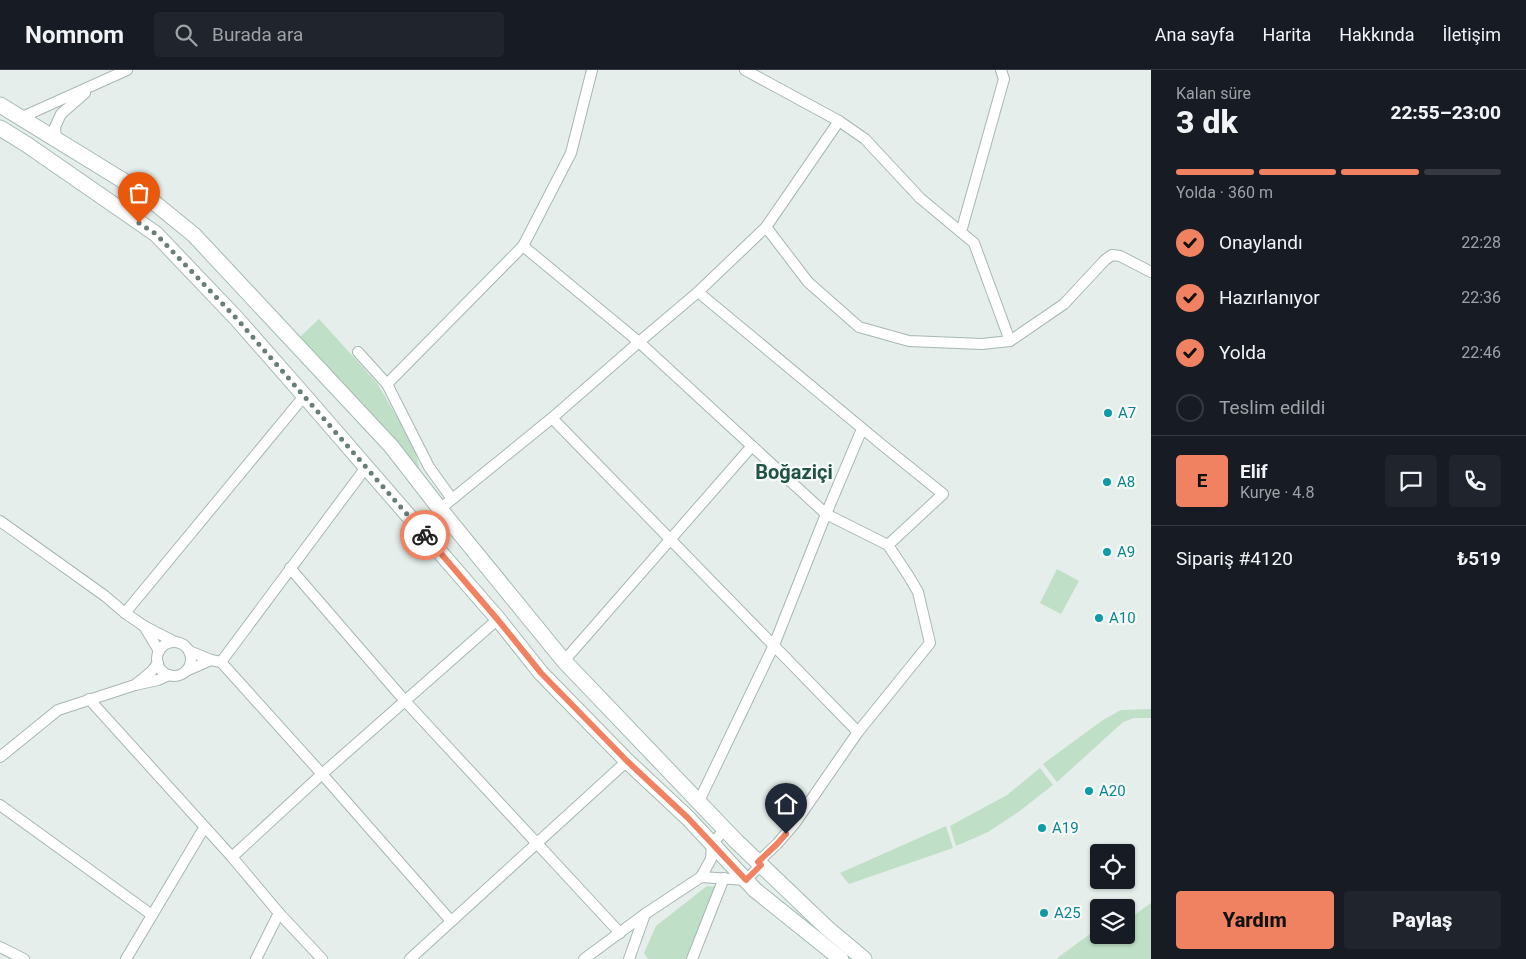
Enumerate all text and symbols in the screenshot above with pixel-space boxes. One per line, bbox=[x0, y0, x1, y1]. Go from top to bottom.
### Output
search box bbox=[154, 12, 504, 57]
text: Nomnom bbox=[25, 21, 124, 49]
icon: search bbox=[172, 21, 200, 49]
text: Burada ara bbox=[212, 23, 303, 46]
text: Ana sayfa bbox=[1155, 24, 1234, 45]
text: Harita bbox=[1262, 24, 1311, 45]
text: Hakkında bbox=[1339, 24, 1414, 45]
text: İletişim bbox=[1442, 24, 1501, 45]
text: Kalan süre bbox=[1176, 84, 1251, 103]
text: 22:55–23:00 bbox=[1390, 101, 1501, 124]
text: 3 dk bbox=[1176, 103, 1238, 141]
pin bbox=[118, 172, 160, 223]
icon: bag bbox=[125, 179, 153, 207]
text: Yolda · 360 m bbox=[1176, 183, 1273, 202]
icon: check bbox=[1176, 229, 1204, 257]
text: Onaylandı bbox=[1219, 231, 1303, 254]
text: 22:28 bbox=[1461, 233, 1501, 252]
icon: check bbox=[1176, 284, 1204, 312]
text: Hazırlanıyor bbox=[1219, 286, 1320, 309]
text: 22:36 bbox=[1461, 288, 1501, 307]
icon: check bbox=[1176, 339, 1204, 367]
text: Yolda bbox=[1219, 341, 1266, 364]
text: 22:46 bbox=[1461, 343, 1501, 362]
text: Teslim edildi bbox=[1219, 396, 1325, 419]
place label: A7 bbox=[1118, 404, 1136, 422]
marker: A7 bbox=[1102, 407, 1114, 419]
button: chat bbox=[1385, 455, 1437, 507]
button: phone bbox=[1449, 455, 1501, 507]
district label: Boğaziçi bbox=[755, 460, 833, 484]
text: Elif bbox=[1240, 460, 1268, 483]
text: E bbox=[1197, 469, 1207, 492]
place label: A8 bbox=[1117, 473, 1135, 491]
marker: A8 bbox=[1101, 476, 1113, 488]
text: Kurye · 4.8 bbox=[1240, 483, 1315, 502]
courier bbox=[400, 510, 450, 560]
icon: bike bbox=[411, 521, 439, 549]
place label: A9 bbox=[1117, 543, 1135, 561]
marker: A9 bbox=[1101, 546, 1113, 558]
text: Sipariş #4120 bbox=[1176, 547, 1293, 570]
text: ₺519 bbox=[1457, 547, 1501, 570]
place label: A10 bbox=[1109, 609, 1136, 627]
marker: A10 bbox=[1093, 612, 1105, 624]
place label: A20 bbox=[1099, 782, 1126, 800]
pin bbox=[765, 783, 807, 834]
marker: A20 bbox=[1083, 785, 1095, 797]
icon: home bbox=[772, 790, 800, 818]
place label: A19 bbox=[1052, 819, 1079, 837]
marker: A19 bbox=[1036, 822, 1048, 834]
map controls bbox=[1090, 844, 1135, 944]
button: locate bbox=[1090, 844, 1135, 889]
button: Yardım bbox=[1176, 891, 1334, 949]
button: Paylaş bbox=[1344, 891, 1501, 949]
button: layers bbox=[1090, 899, 1135, 944]
place label: A25 bbox=[1054, 904, 1081, 922]
marker: A25 bbox=[1038, 907, 1050, 919]

